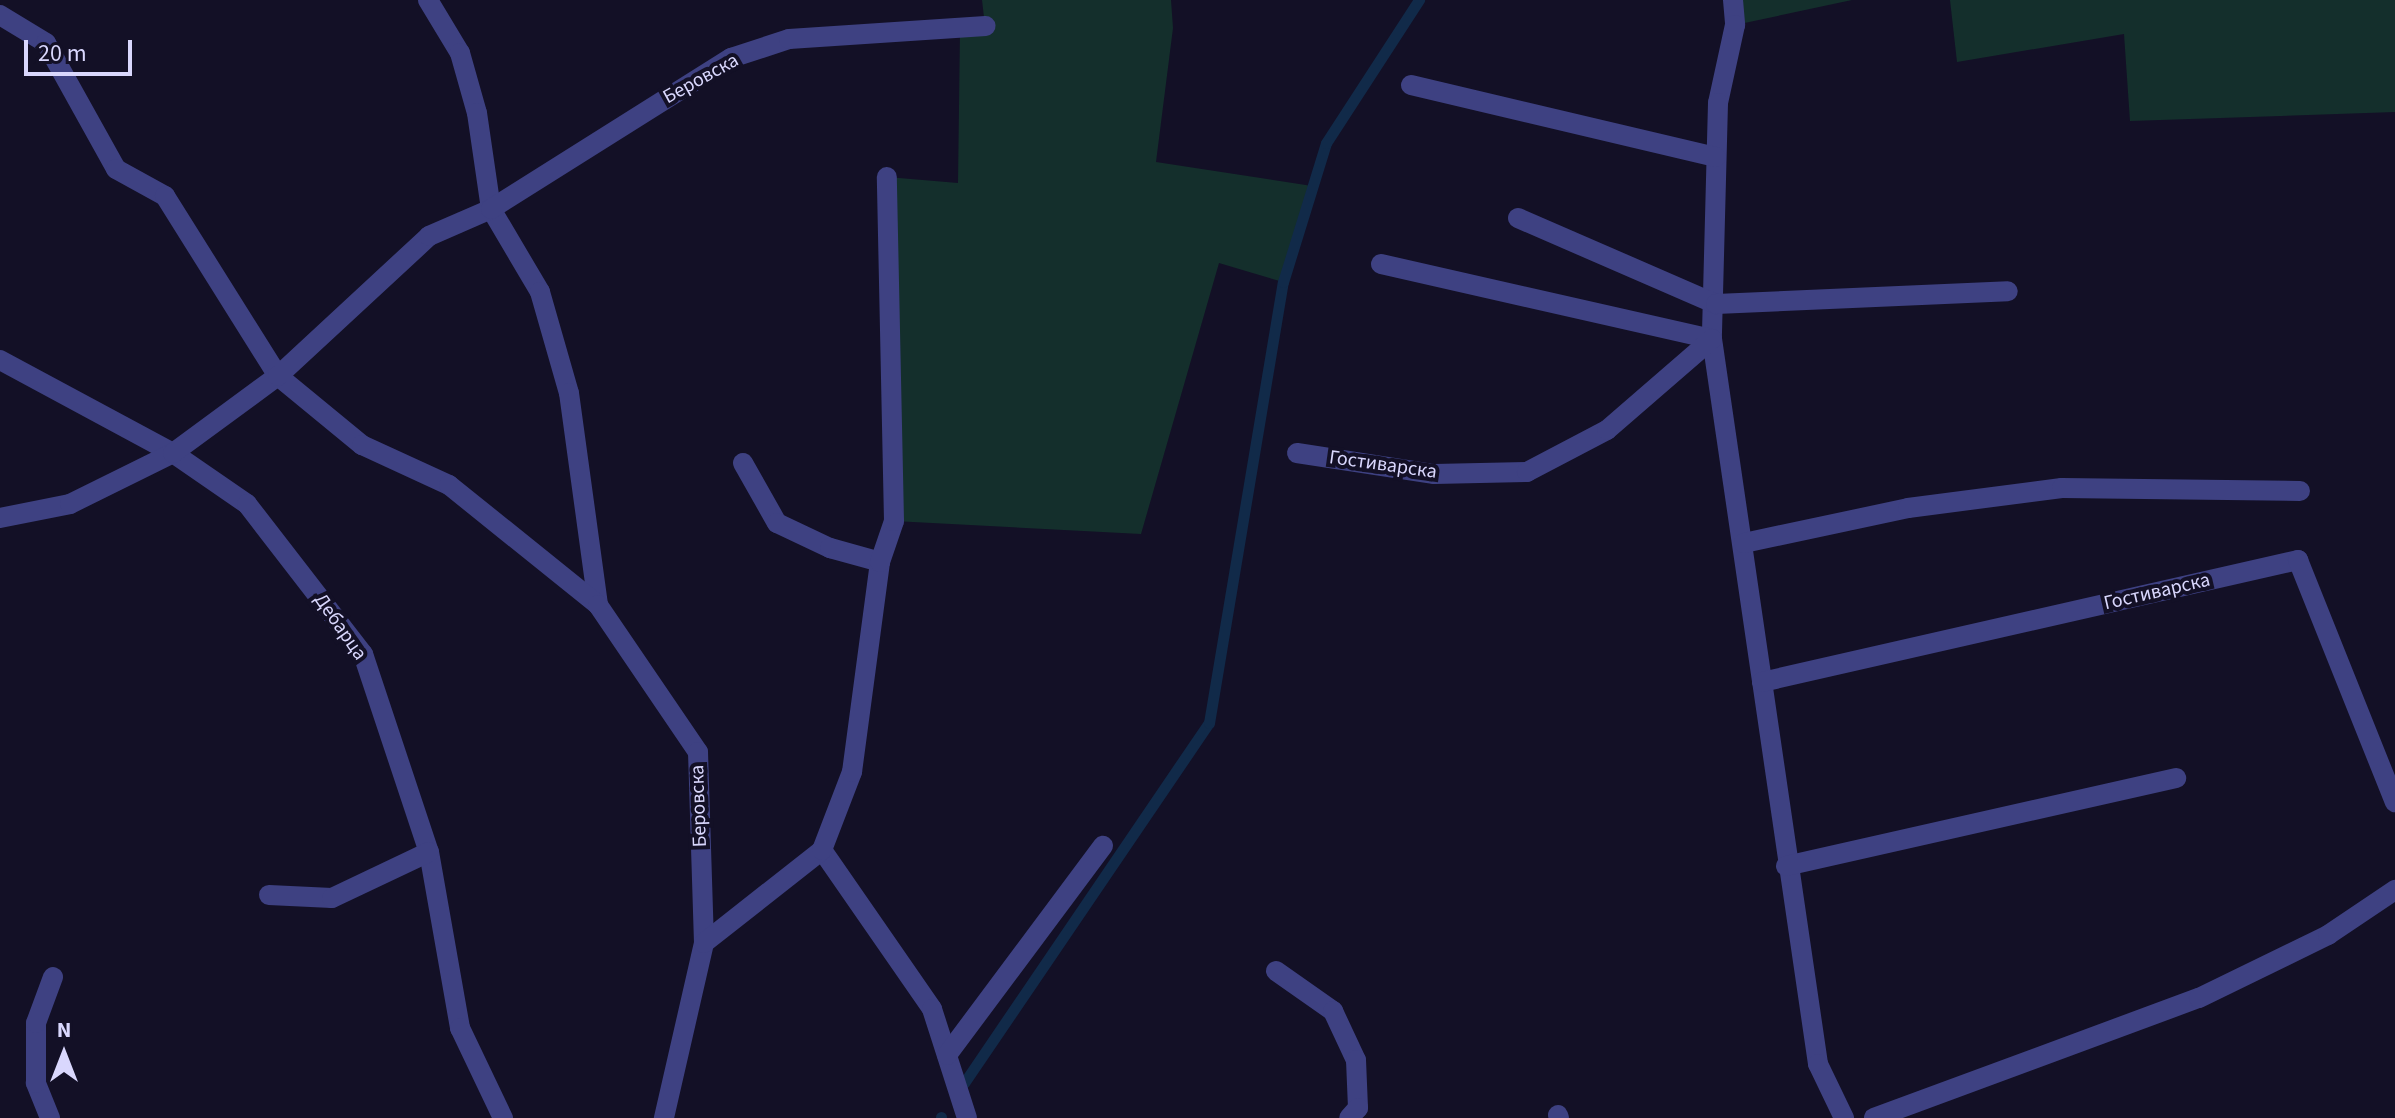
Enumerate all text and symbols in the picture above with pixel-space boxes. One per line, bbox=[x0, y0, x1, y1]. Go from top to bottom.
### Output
scale bar bbox=[28, 24, 136, 74]
text: 20 m bbox=[38, 36, 87, 71]
street label: Беровска bbox=[659, 49, 743, 109]
street label: Гостиварска bbox=[1328, 446, 1438, 484]
street label: Гостиварска bbox=[2102, 568, 2212, 616]
street label: Дебарца bbox=[308, 589, 372, 665]
street label: Беровска bbox=[686, 764, 712, 848]
north arrow bbox=[24, 1014, 104, 1094]
text: N bbox=[57, 1014, 71, 1046]

